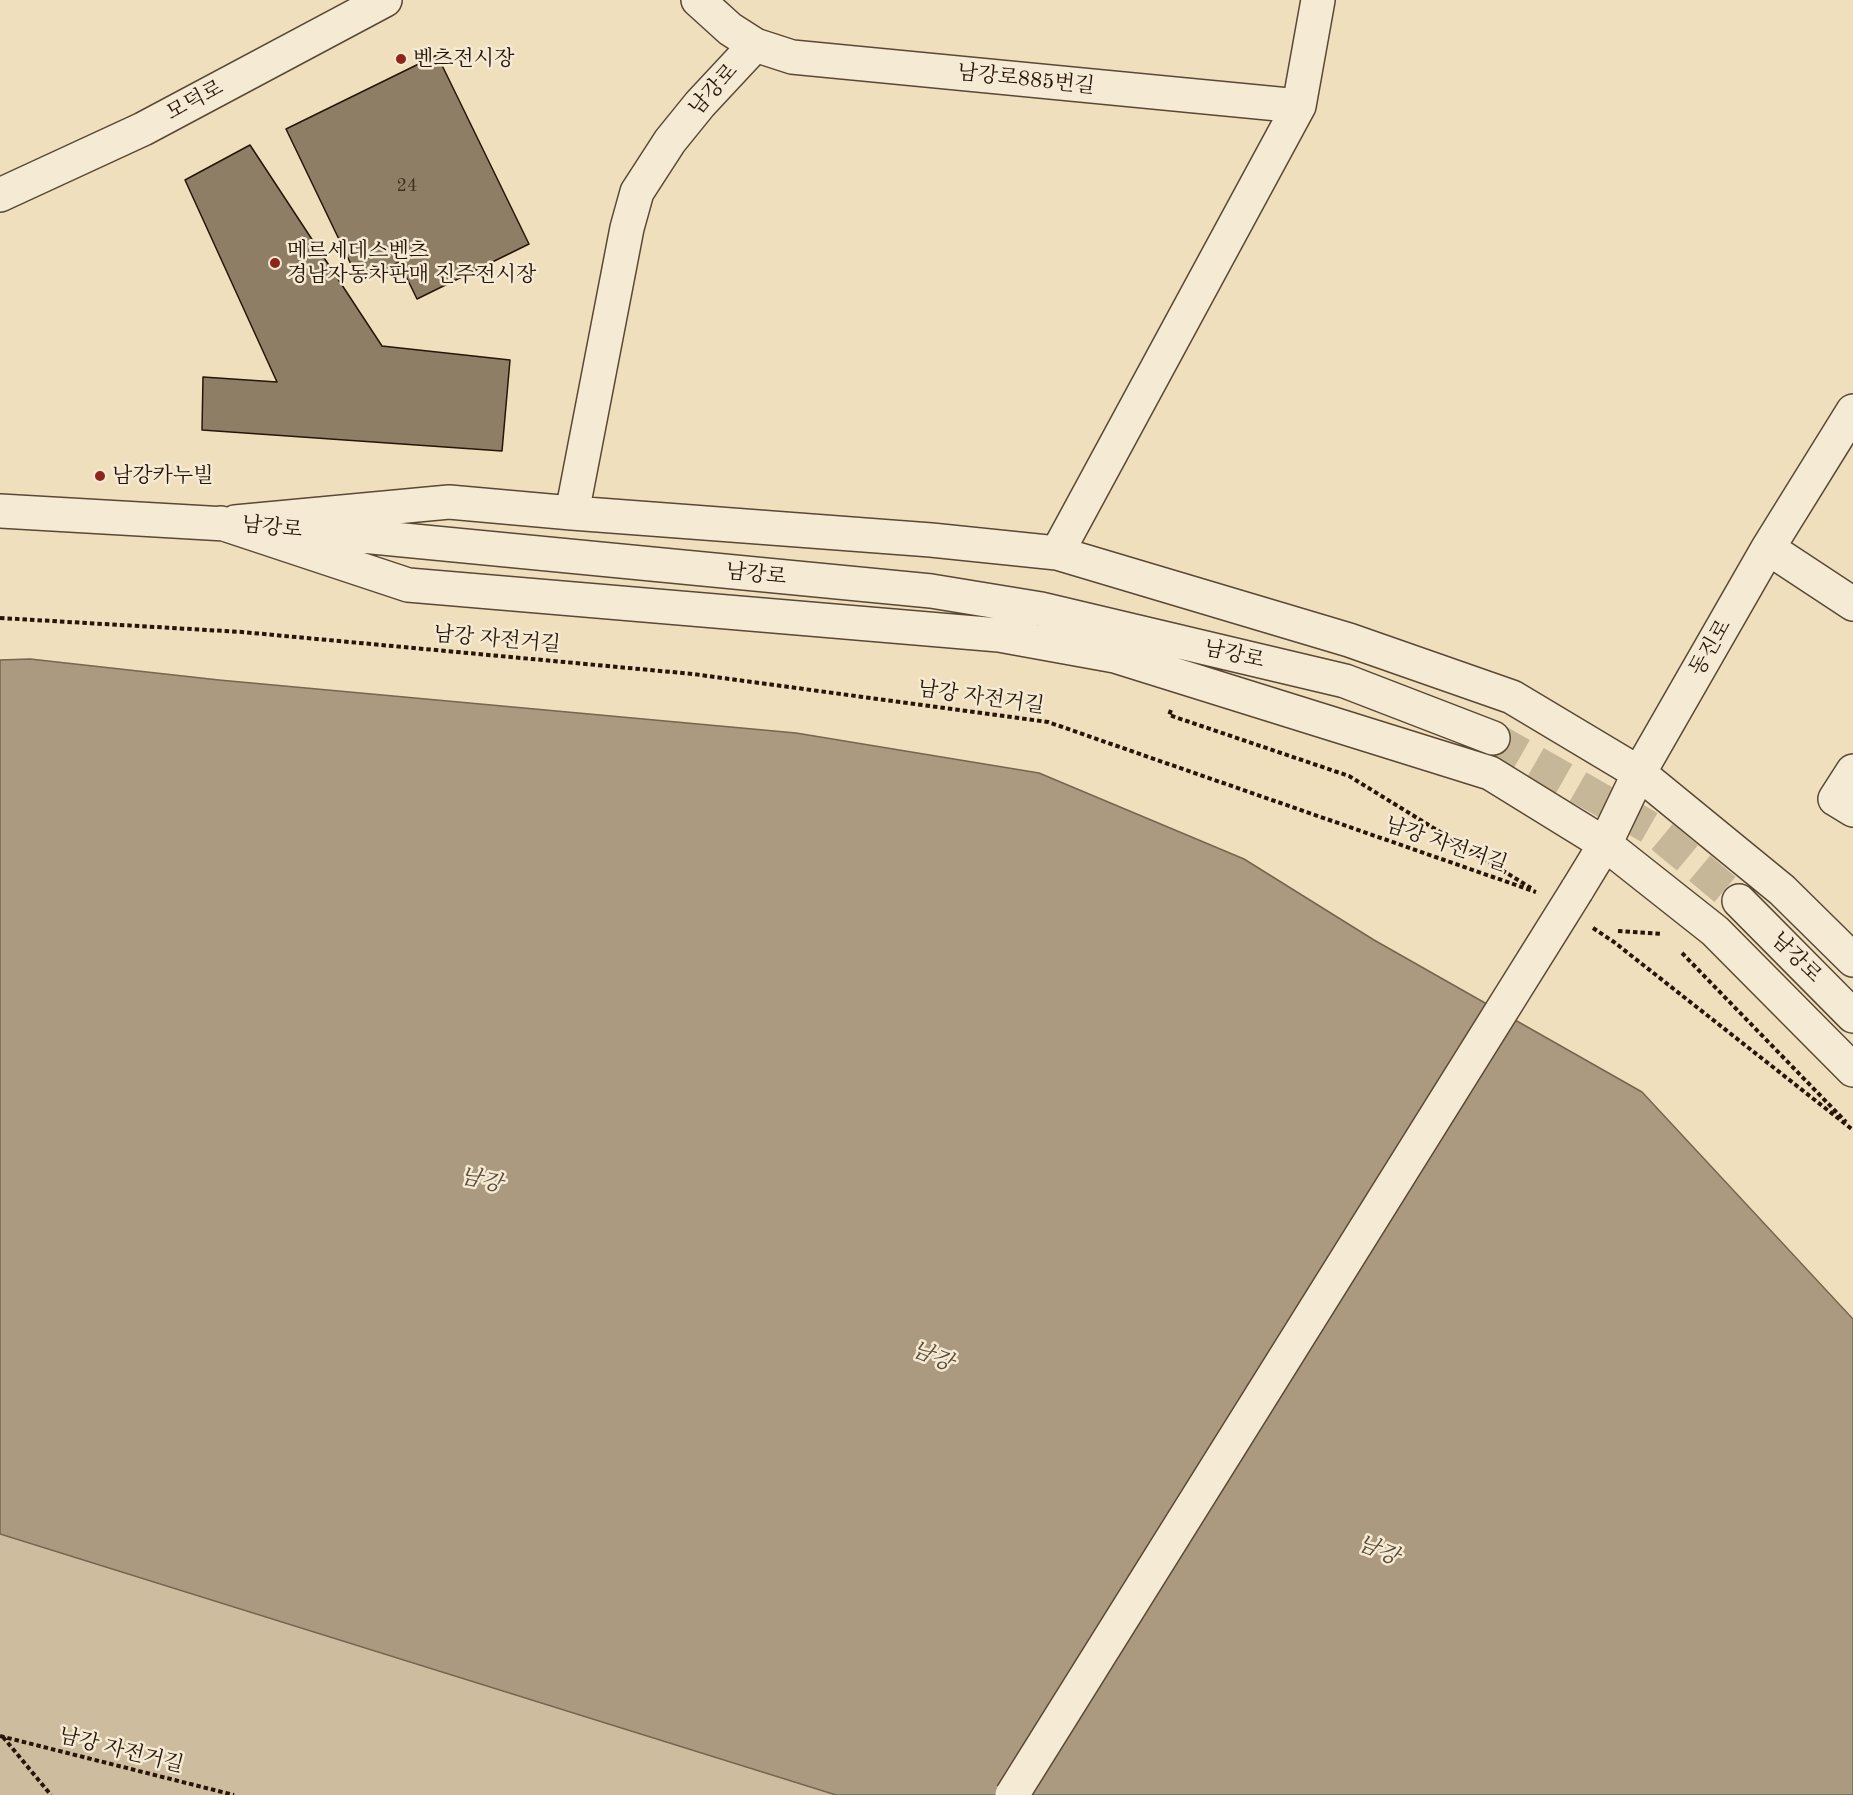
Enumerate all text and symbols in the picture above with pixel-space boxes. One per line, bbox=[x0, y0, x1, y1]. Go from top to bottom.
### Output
place label: 벤츠전시장 bbox=[413, 46, 514, 72]
marker: 벤츠전시장 bbox=[394, 52, 408, 66]
street label: 남강로 bbox=[684, 59, 744, 121]
street label: 남강로885번길 bbox=[956, 60, 1096, 100]
street label: 모덕로 bbox=[162, 76, 228, 126]
house number: 24 bbox=[397, 175, 417, 197]
place label: 메르세데스벤츠 경남자동차판매 진주전시장 bbox=[287, 238, 536, 288]
marker: 메르세데스벤츠 경남자동차판매 진주전시장 bbox=[268, 256, 282, 270]
place label: 남강카누빌 bbox=[112, 463, 213, 489]
marker: 남강카누빌 bbox=[93, 469, 107, 483]
street label: 남강로 bbox=[240, 512, 304, 544]
street label: 남강로 bbox=[724, 559, 788, 591]
street label: 동진로 bbox=[1685, 615, 1737, 681]
street label: 남강 자전거길 bbox=[432, 622, 562, 658]
street label: 남강로 bbox=[1202, 636, 1266, 674]
street label: 남강 자전거길 bbox=[916, 677, 1046, 719]
street label: 남강 자전거길 bbox=[1382, 812, 1510, 878]
street label: 남강로 bbox=[1766, 928, 1826, 988]
water label: 남강 bbox=[457, 1163, 505, 1199]
water label: 남강 bbox=[907, 1337, 957, 1377]
water label: 남강 bbox=[1353, 1531, 1403, 1571]
street label: 남강 자전거길 bbox=[56, 1723, 186, 1779]

